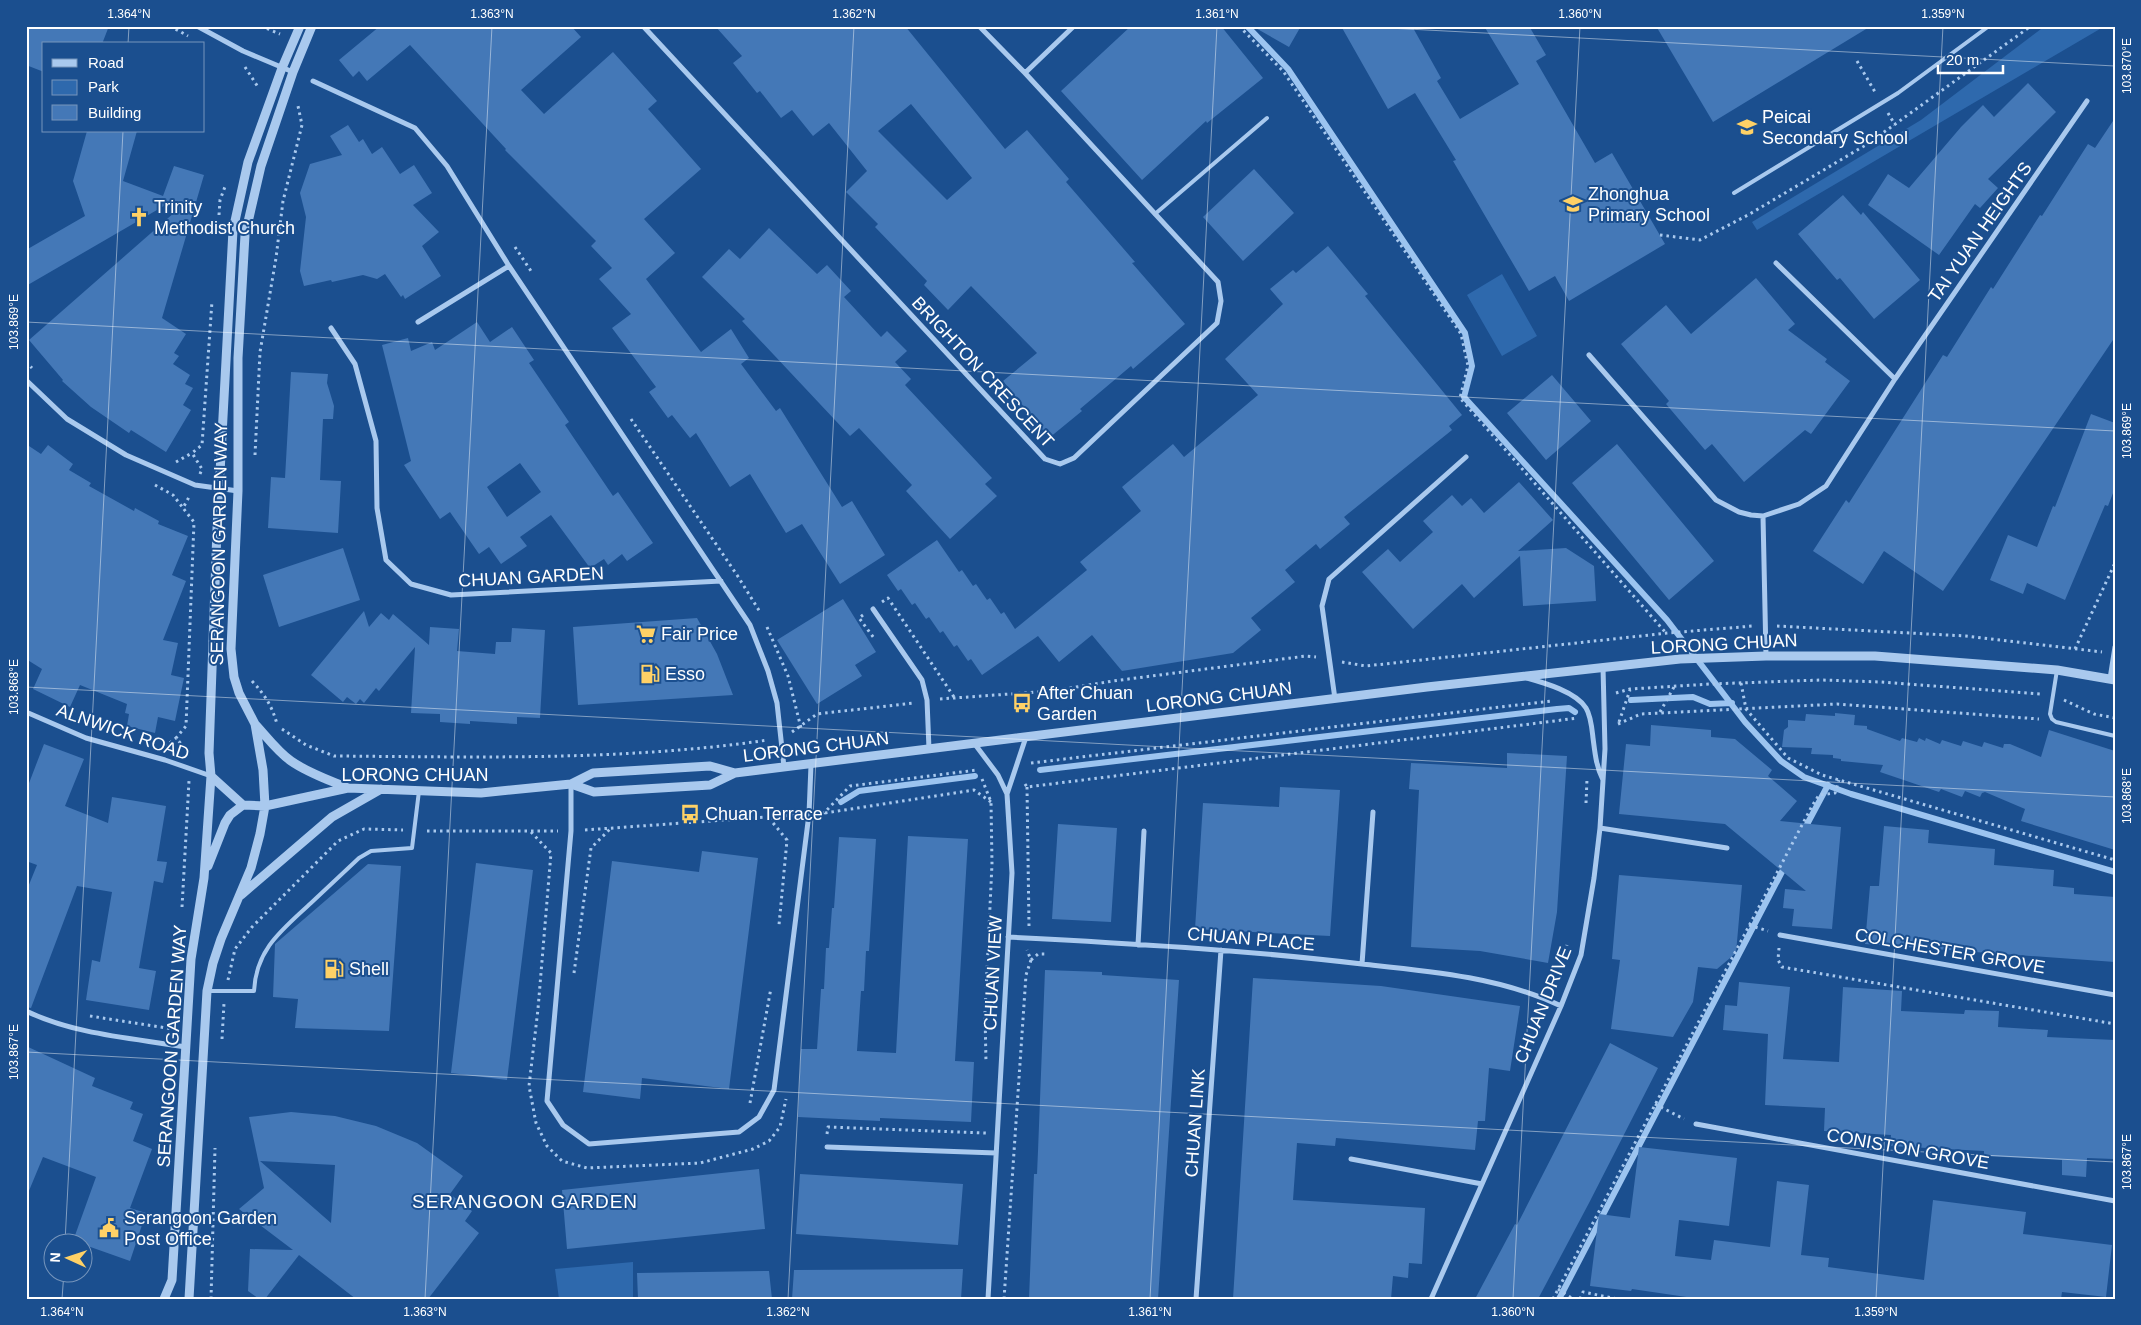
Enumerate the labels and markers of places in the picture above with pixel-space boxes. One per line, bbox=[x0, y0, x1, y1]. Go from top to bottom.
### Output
place label: Peicai Secondary School bbox=[1762, 107, 1908, 148]
school or university icon: Peicai Secondary School bbox=[1736, 116, 1758, 138]
place label: Zhonghua Primary School bbox=[1588, 184, 1710, 225]
school or university icon: Zhonghua Primary School bbox=[1562, 193, 1584, 215]
place label: Trinity Methodist Church bbox=[154, 197, 295, 238]
church icon: Trinity Methodist Church bbox=[128, 206, 150, 228]
supermarket icon: Fair Price bbox=[635, 623, 657, 645]
place label: Fair Price bbox=[661, 624, 738, 644]
fuel station icon: Esso bbox=[639, 663, 661, 685]
place label: Esso bbox=[665, 664, 705, 684]
place label: After Chuan Garden bbox=[1037, 683, 1133, 724]
bus stop icon: After Chuan Garden bbox=[1011, 692, 1033, 714]
bus stop icon: Chuan Terrace bbox=[679, 803, 701, 825]
place label: Chuan Terrace bbox=[705, 804, 823, 824]
fuel station icon: Shell bbox=[323, 958, 345, 980]
place label: Shell bbox=[349, 959, 389, 979]
place label: Serangoon Garden Post Office bbox=[124, 1208, 277, 1249]
public building icon: Serangoon Garden Post Office bbox=[98, 1217, 120, 1239]

